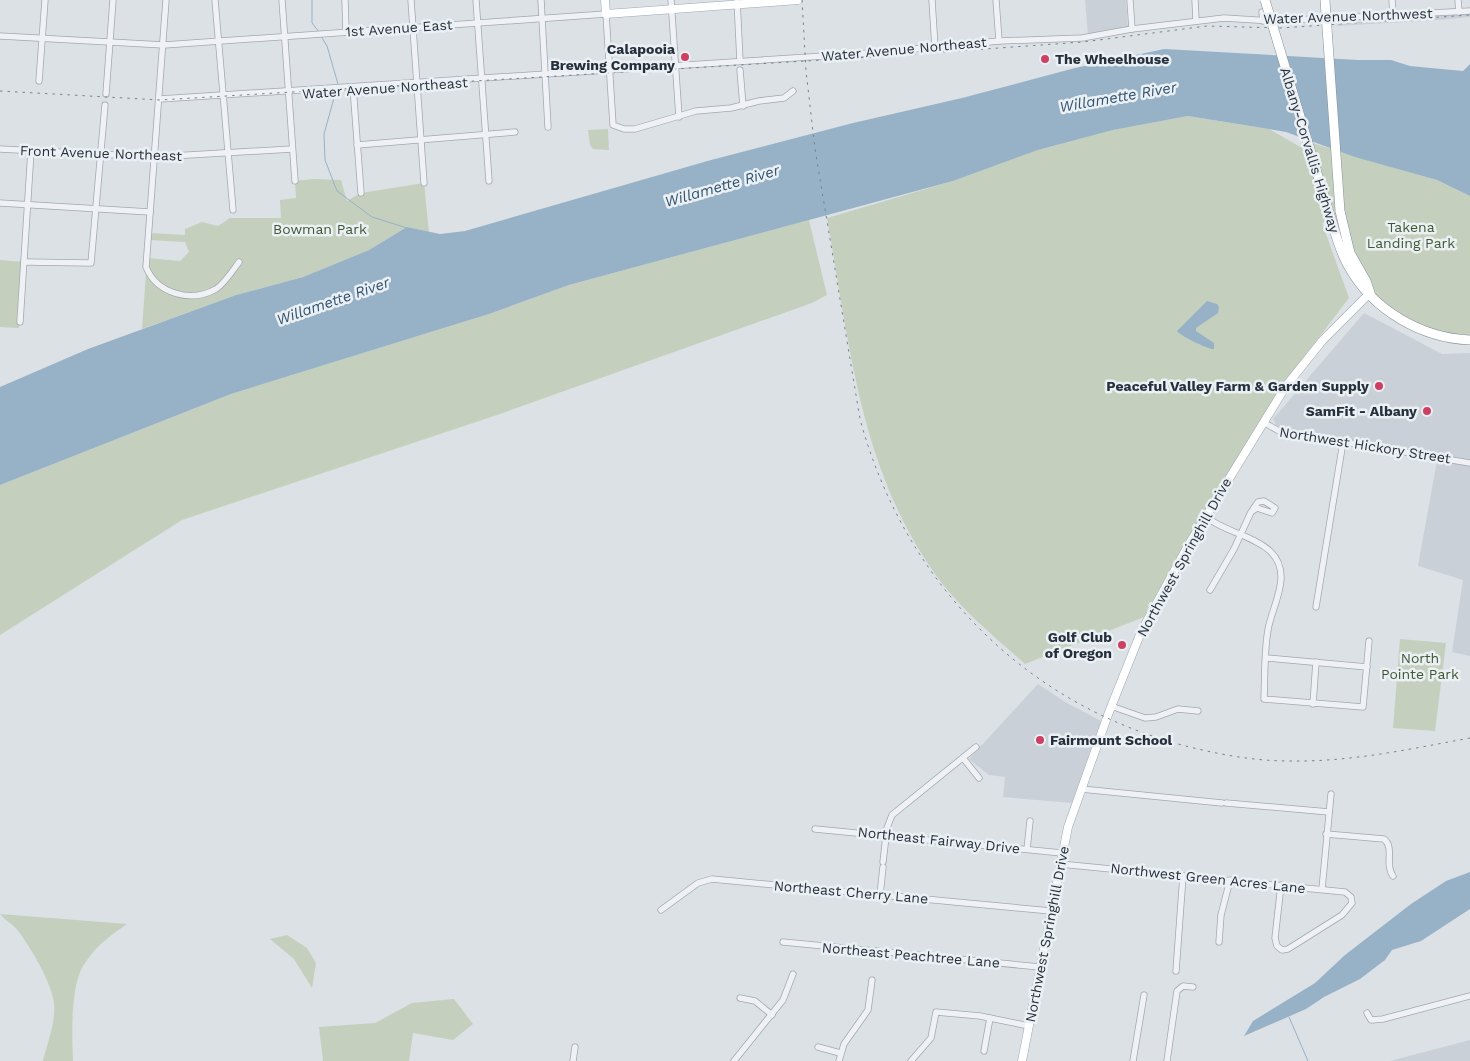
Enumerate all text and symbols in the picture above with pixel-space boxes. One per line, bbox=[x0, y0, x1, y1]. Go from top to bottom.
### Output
street label: Water Avenue Northwest bbox=[1263, 5, 1433, 27]
street label: 1st Avenue East bbox=[345, 16, 453, 40]
street label: Water Avenue Northeast bbox=[821, 34, 988, 64]
place label: Calapooia Brewing Company bbox=[550, 41, 676, 73]
marker: Calapooia Brewing Company bbox=[679, 51, 691, 63]
place label: The Wheelhouse bbox=[1055, 51, 1169, 67]
marker: The Wheelhouse bbox=[1039, 53, 1051, 65]
street label: Albany-Corvallis Highway bbox=[1277, 65, 1343, 235]
street label: Water Avenue Northeast bbox=[302, 74, 468, 102]
water label: Willamette River bbox=[1058, 78, 1179, 116]
street label: Front Avenue Northeast bbox=[20, 142, 183, 164]
water label: Willamette River bbox=[663, 161, 782, 211]
park label: Takena Landing Park bbox=[1367, 219, 1455, 251]
park label: Bowman Park bbox=[273, 221, 367, 237]
water label: Willamette River bbox=[274, 273, 393, 329]
place label: Peaceful Valley Farm & Garden Supply bbox=[1106, 378, 1369, 394]
marker: Peaceful Valley Farm & Garden Supply bbox=[1373, 380, 1385, 392]
place label: SamFit - Albany bbox=[1306, 403, 1417, 419]
marker: SamFit - Albany bbox=[1421, 405, 1433, 417]
street label: Northwest Hickory Street bbox=[1278, 424, 1452, 466]
street label: Northwest Springhill Drive bbox=[1134, 475, 1234, 639]
place label: Golf Club of Oregon bbox=[1045, 629, 1112, 661]
marker: Golf Club of Oregon bbox=[1116, 639, 1128, 651]
park label: North Pointe Park bbox=[1381, 650, 1459, 682]
place label: Fairmount School bbox=[1050, 732, 1173, 748]
marker: Fairmount School bbox=[1034, 734, 1046, 746]
street label: Northeast Fairway Drive bbox=[857, 824, 1021, 856]
street label: Northwest Springhill Drive bbox=[1022, 845, 1072, 1023]
street label: Northwest Green Acres Lane bbox=[1110, 860, 1306, 896]
street label: Northeast Cherry Lane bbox=[773, 877, 929, 907]
street label: Northeast Peachtree Lane bbox=[821, 939, 1001, 971]

